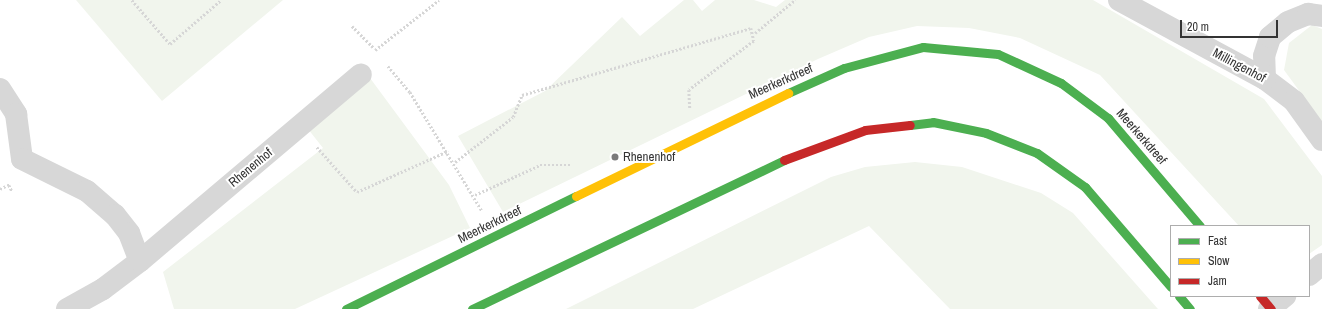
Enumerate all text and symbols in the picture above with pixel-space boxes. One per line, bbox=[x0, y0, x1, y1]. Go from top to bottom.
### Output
scale bar bbox=[1182, 12, 1280, 38]
text: 20 m bbox=[1187, 19, 1209, 35]
street label: Millingenhof bbox=[1210, 45, 1268, 87]
street label: Meerkerkdreef bbox=[746, 61, 816, 103]
street label: Meerkerkdreef bbox=[1113, 106, 1169, 168]
street label: Rhenenhof bbox=[226, 145, 276, 191]
place label: Rhenenhof bbox=[623, 149, 675, 165]
marker: Rhenenhof bbox=[610, 152, 620, 162]
street label: Meerkerkdreef bbox=[456, 203, 524, 247]
legend bbox=[1170, 225, 1310, 297]
text: Fast bbox=[1208, 233, 1227, 249]
text: Slow bbox=[1208, 253, 1229, 269]
text: Jam bbox=[1208, 273, 1227, 289]

